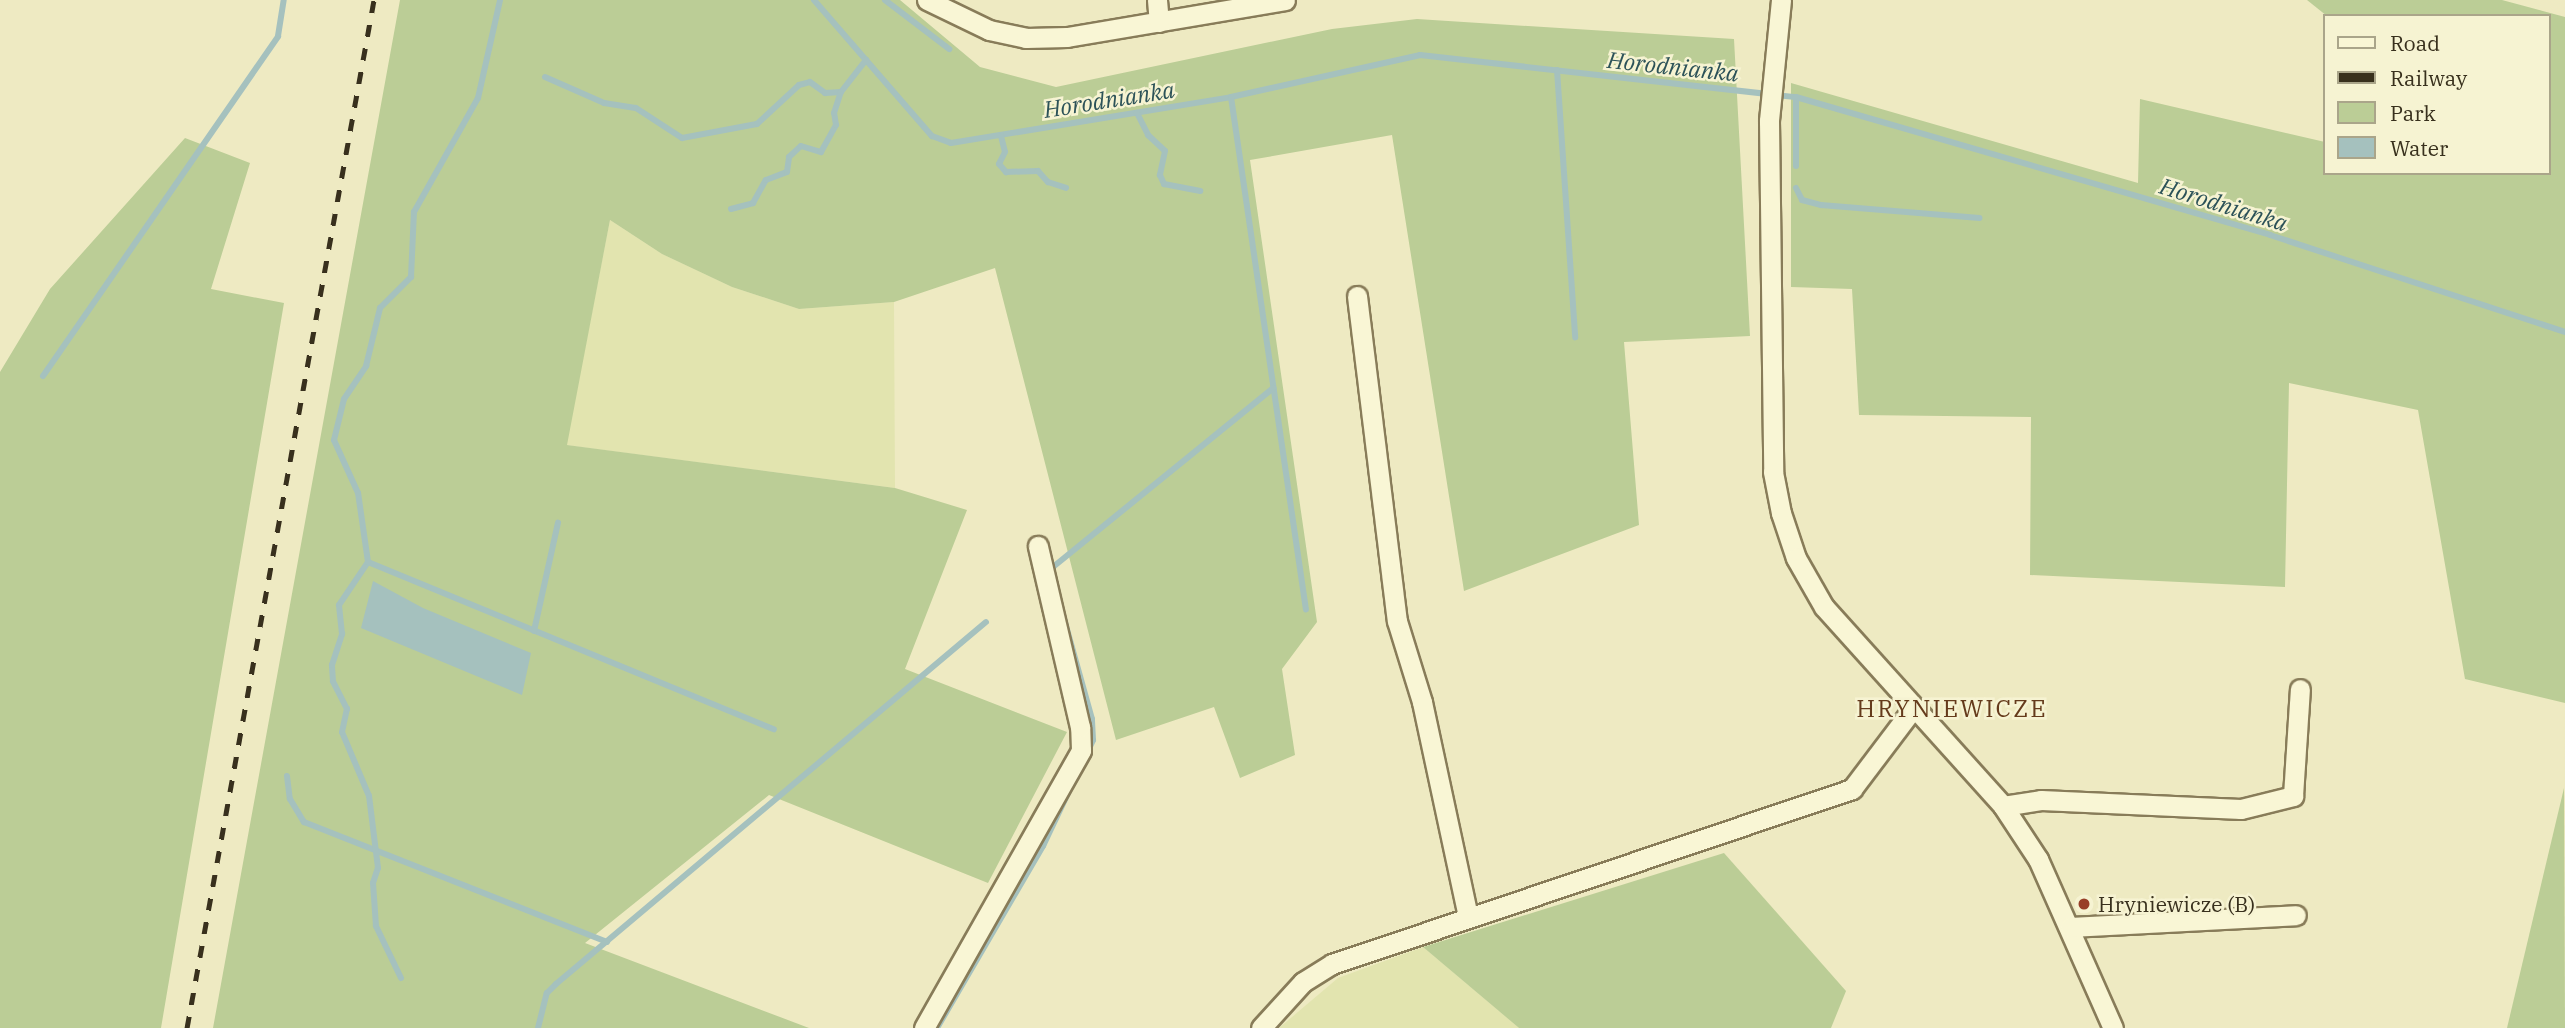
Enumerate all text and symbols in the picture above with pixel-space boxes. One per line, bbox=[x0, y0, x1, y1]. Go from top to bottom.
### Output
legend bbox=[2324, 14, 2551, 175]
text: Road bbox=[2390, 29, 2440, 57]
water label: Horodnianka bbox=[1606, 45, 1740, 87]
text: Railway bbox=[2390, 64, 2467, 92]
water label: Horodnianka bbox=[1042, 75, 1176, 123]
text: Park bbox=[2390, 99, 2436, 127]
text: Water bbox=[2390, 134, 2448, 162]
water label: Horodnianka bbox=[2157, 172, 2291, 236]
district label: HRYNIEWICZE bbox=[1858, 695, 2046, 723]
place label: Hryniewicze (B) bbox=[2098, 891, 2255, 917]
marker: Hryniewicze (B) bbox=[2076, 896, 2092, 912]

